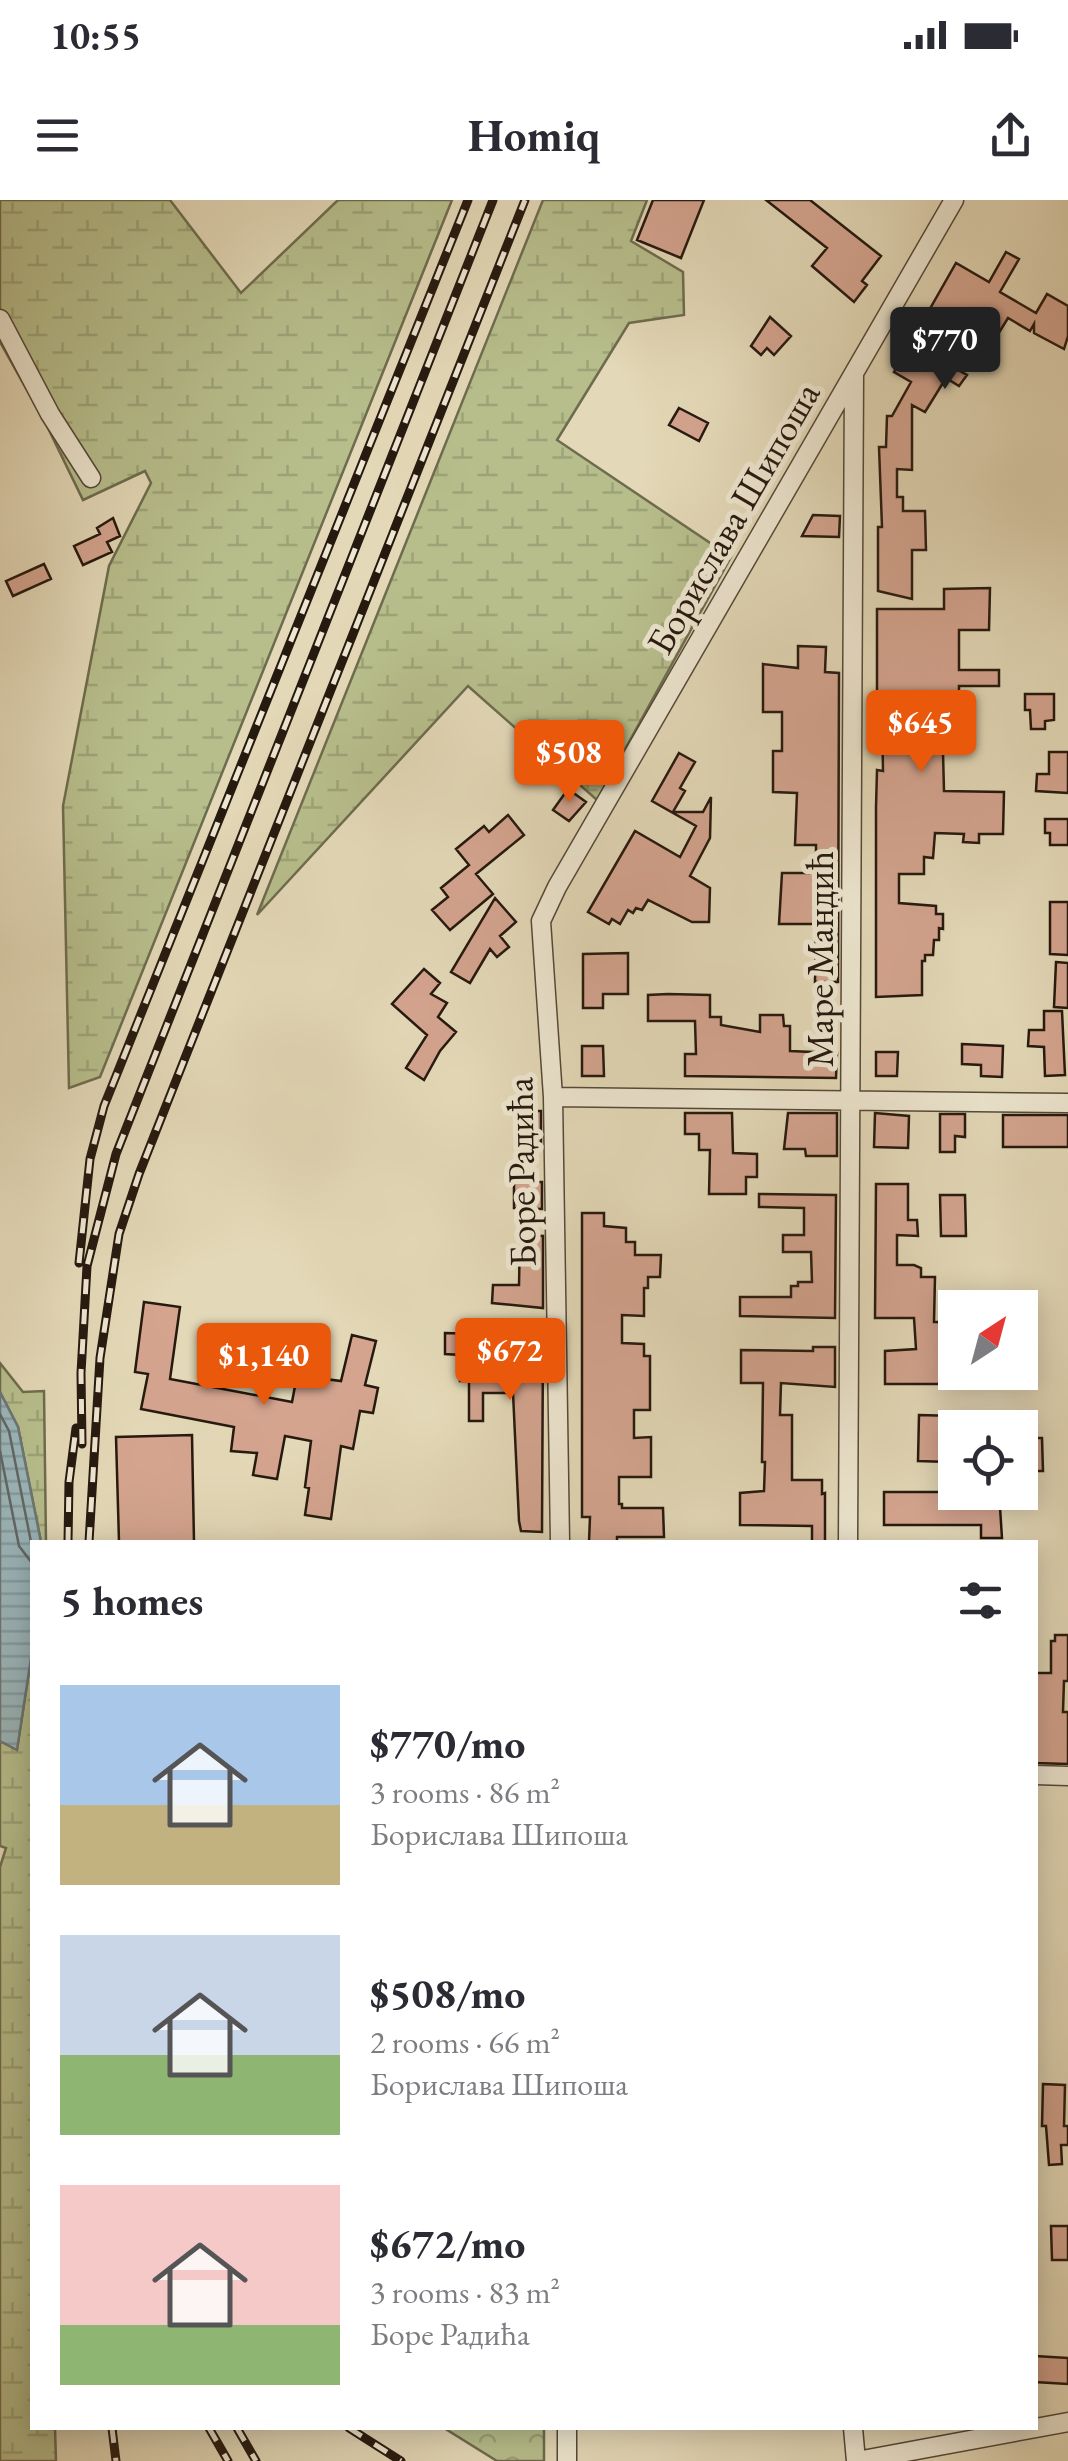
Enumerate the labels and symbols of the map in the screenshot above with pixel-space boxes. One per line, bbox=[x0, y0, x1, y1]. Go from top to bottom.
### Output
pin: $770 bbox=[886, 307, 1004, 392]
street label: Борислава Шипоша bbox=[635, 372, 831, 663]
pin: $645 bbox=[862, 690, 980, 775]
pin: $508 bbox=[510, 720, 628, 805]
street label: Маре Мандић bbox=[795, 851, 844, 1067]
street label: Боре Радића bbox=[494, 1076, 547, 1267]
north arrow bbox=[938, 1290, 1038, 1390]
pin: $672 bbox=[451, 1318, 569, 1403]
pin: $1,140 bbox=[183, 1323, 345, 1408]

